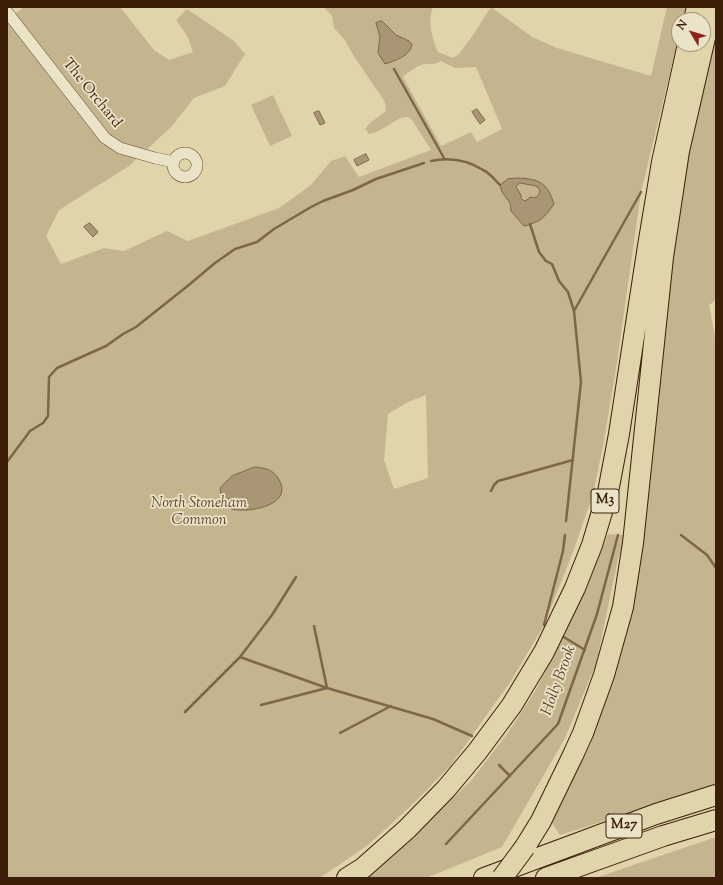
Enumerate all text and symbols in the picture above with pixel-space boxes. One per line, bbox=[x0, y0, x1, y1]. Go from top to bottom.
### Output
north arrow bbox=[671, 12, 711, 52]
text: N bbox=[673, 17, 691, 34]
street label: The Orchard bbox=[58, 56, 124, 132]
road number: M3 bbox=[591, 489, 619, 513]
park label: North Stoneham Common bbox=[151, 495, 247, 530]
water label: Holly Brook bbox=[538, 643, 582, 719]
road number: M27 bbox=[606, 814, 642, 838]

